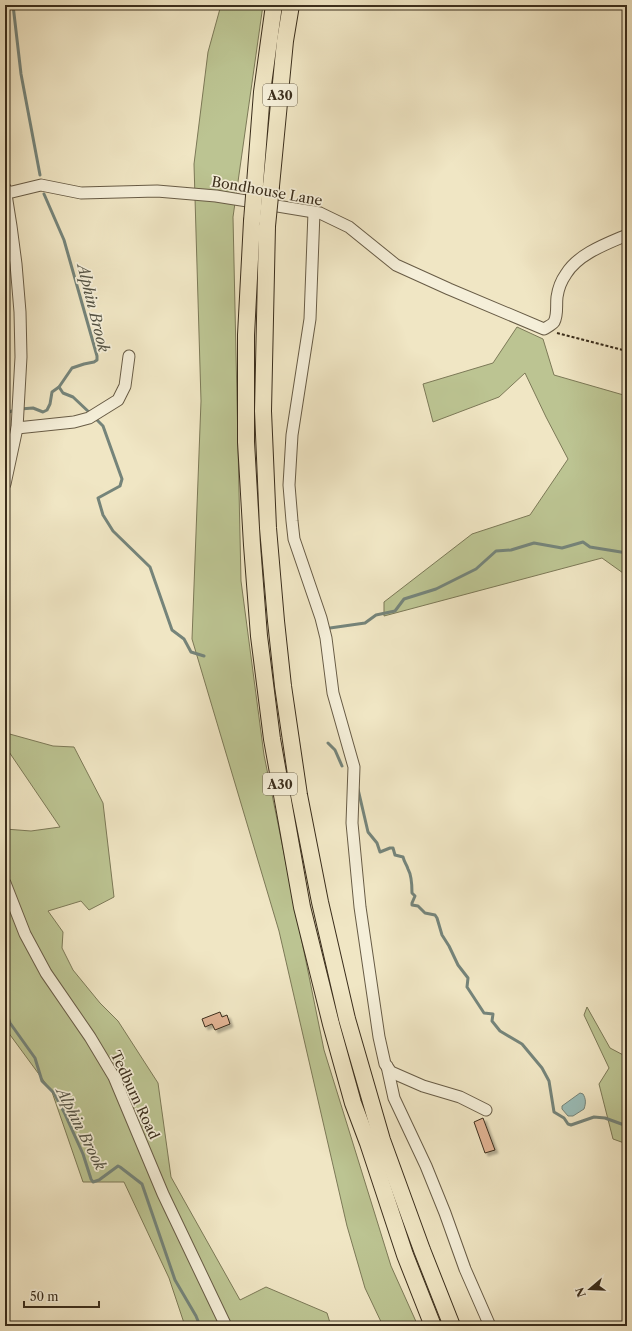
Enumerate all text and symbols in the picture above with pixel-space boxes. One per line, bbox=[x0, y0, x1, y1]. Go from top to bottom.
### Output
road number: A30 bbox=[263, 84, 297, 106]
street label: Bondhouse Lane bbox=[210, 172, 324, 210]
water label: Alphin Brook bbox=[73, 260, 114, 354]
road number: A30 bbox=[263, 773, 297, 795]
street label: Tedburn Road bbox=[107, 1048, 164, 1143]
water label: Alphin Brook bbox=[52, 1082, 110, 1173]
north arrow bbox=[570, 1269, 610, 1309]
scale bar bbox=[24, 1283, 99, 1309]
text: N bbox=[572, 1285, 589, 1299]
text: 50 m bbox=[30, 1289, 59, 1304]

